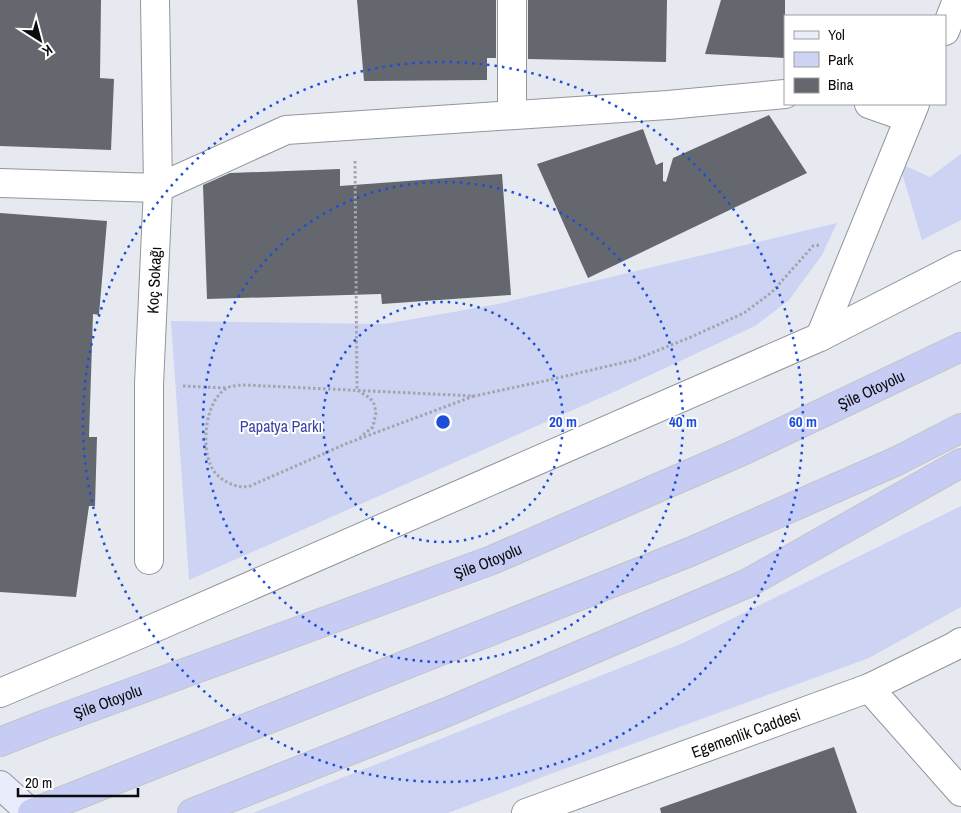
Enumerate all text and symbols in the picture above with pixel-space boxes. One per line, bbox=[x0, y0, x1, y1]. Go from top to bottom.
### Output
north arrow bbox=[15, 15, 65, 65]
legend bbox=[784, 15, 946, 105]
text: Yol bbox=[828, 24, 845, 45]
text: K bbox=[38, 41, 56, 61]
text: Park bbox=[828, 49, 854, 70]
text: Bina bbox=[828, 74, 853, 95]
street label: Koç Sokağı bbox=[141, 246, 166, 314]
street label: Şile Otoyolu bbox=[834, 365, 908, 415]
text: 20 m bbox=[549, 411, 577, 432]
text: 40 m bbox=[669, 411, 697, 432]
text: 60 m bbox=[789, 411, 817, 432]
centre of rings bbox=[434, 413, 452, 431]
park label: Papatya Parkı bbox=[240, 415, 322, 437]
street label: Şile Otoyolu bbox=[450, 537, 525, 584]
street label: Şile Otoyolu bbox=[70, 679, 145, 724]
street label: Egemenlik Caddesi bbox=[688, 703, 803, 763]
scale bar bbox=[18, 766, 138, 798]
text: 20 m bbox=[25, 772, 52, 793]

